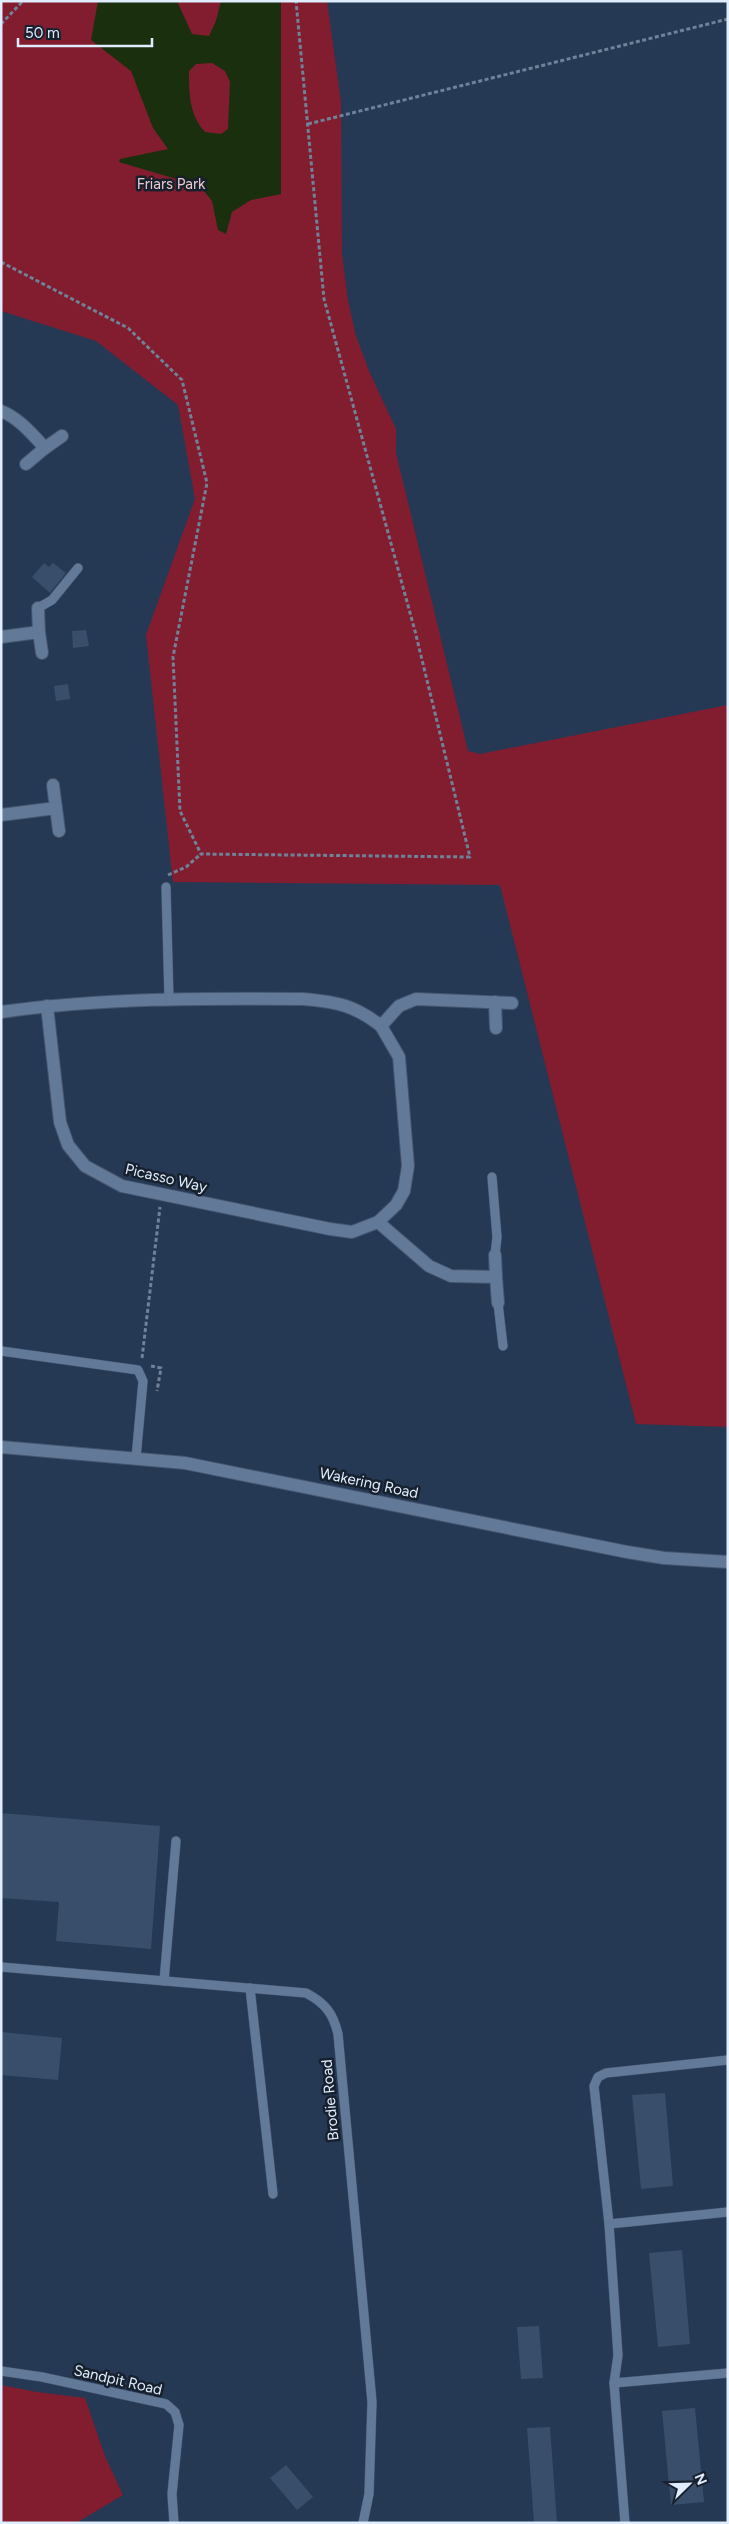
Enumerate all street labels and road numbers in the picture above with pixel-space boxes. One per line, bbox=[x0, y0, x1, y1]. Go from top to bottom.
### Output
street label: Picasso Way bbox=[123, 1160, 209, 1196]
street label: Wakering Road bbox=[318, 1464, 420, 1502]
street label: Brodie Road bbox=[317, 2059, 343, 2141]
street label: Sandpit Road bbox=[72, 2361, 164, 2399]

